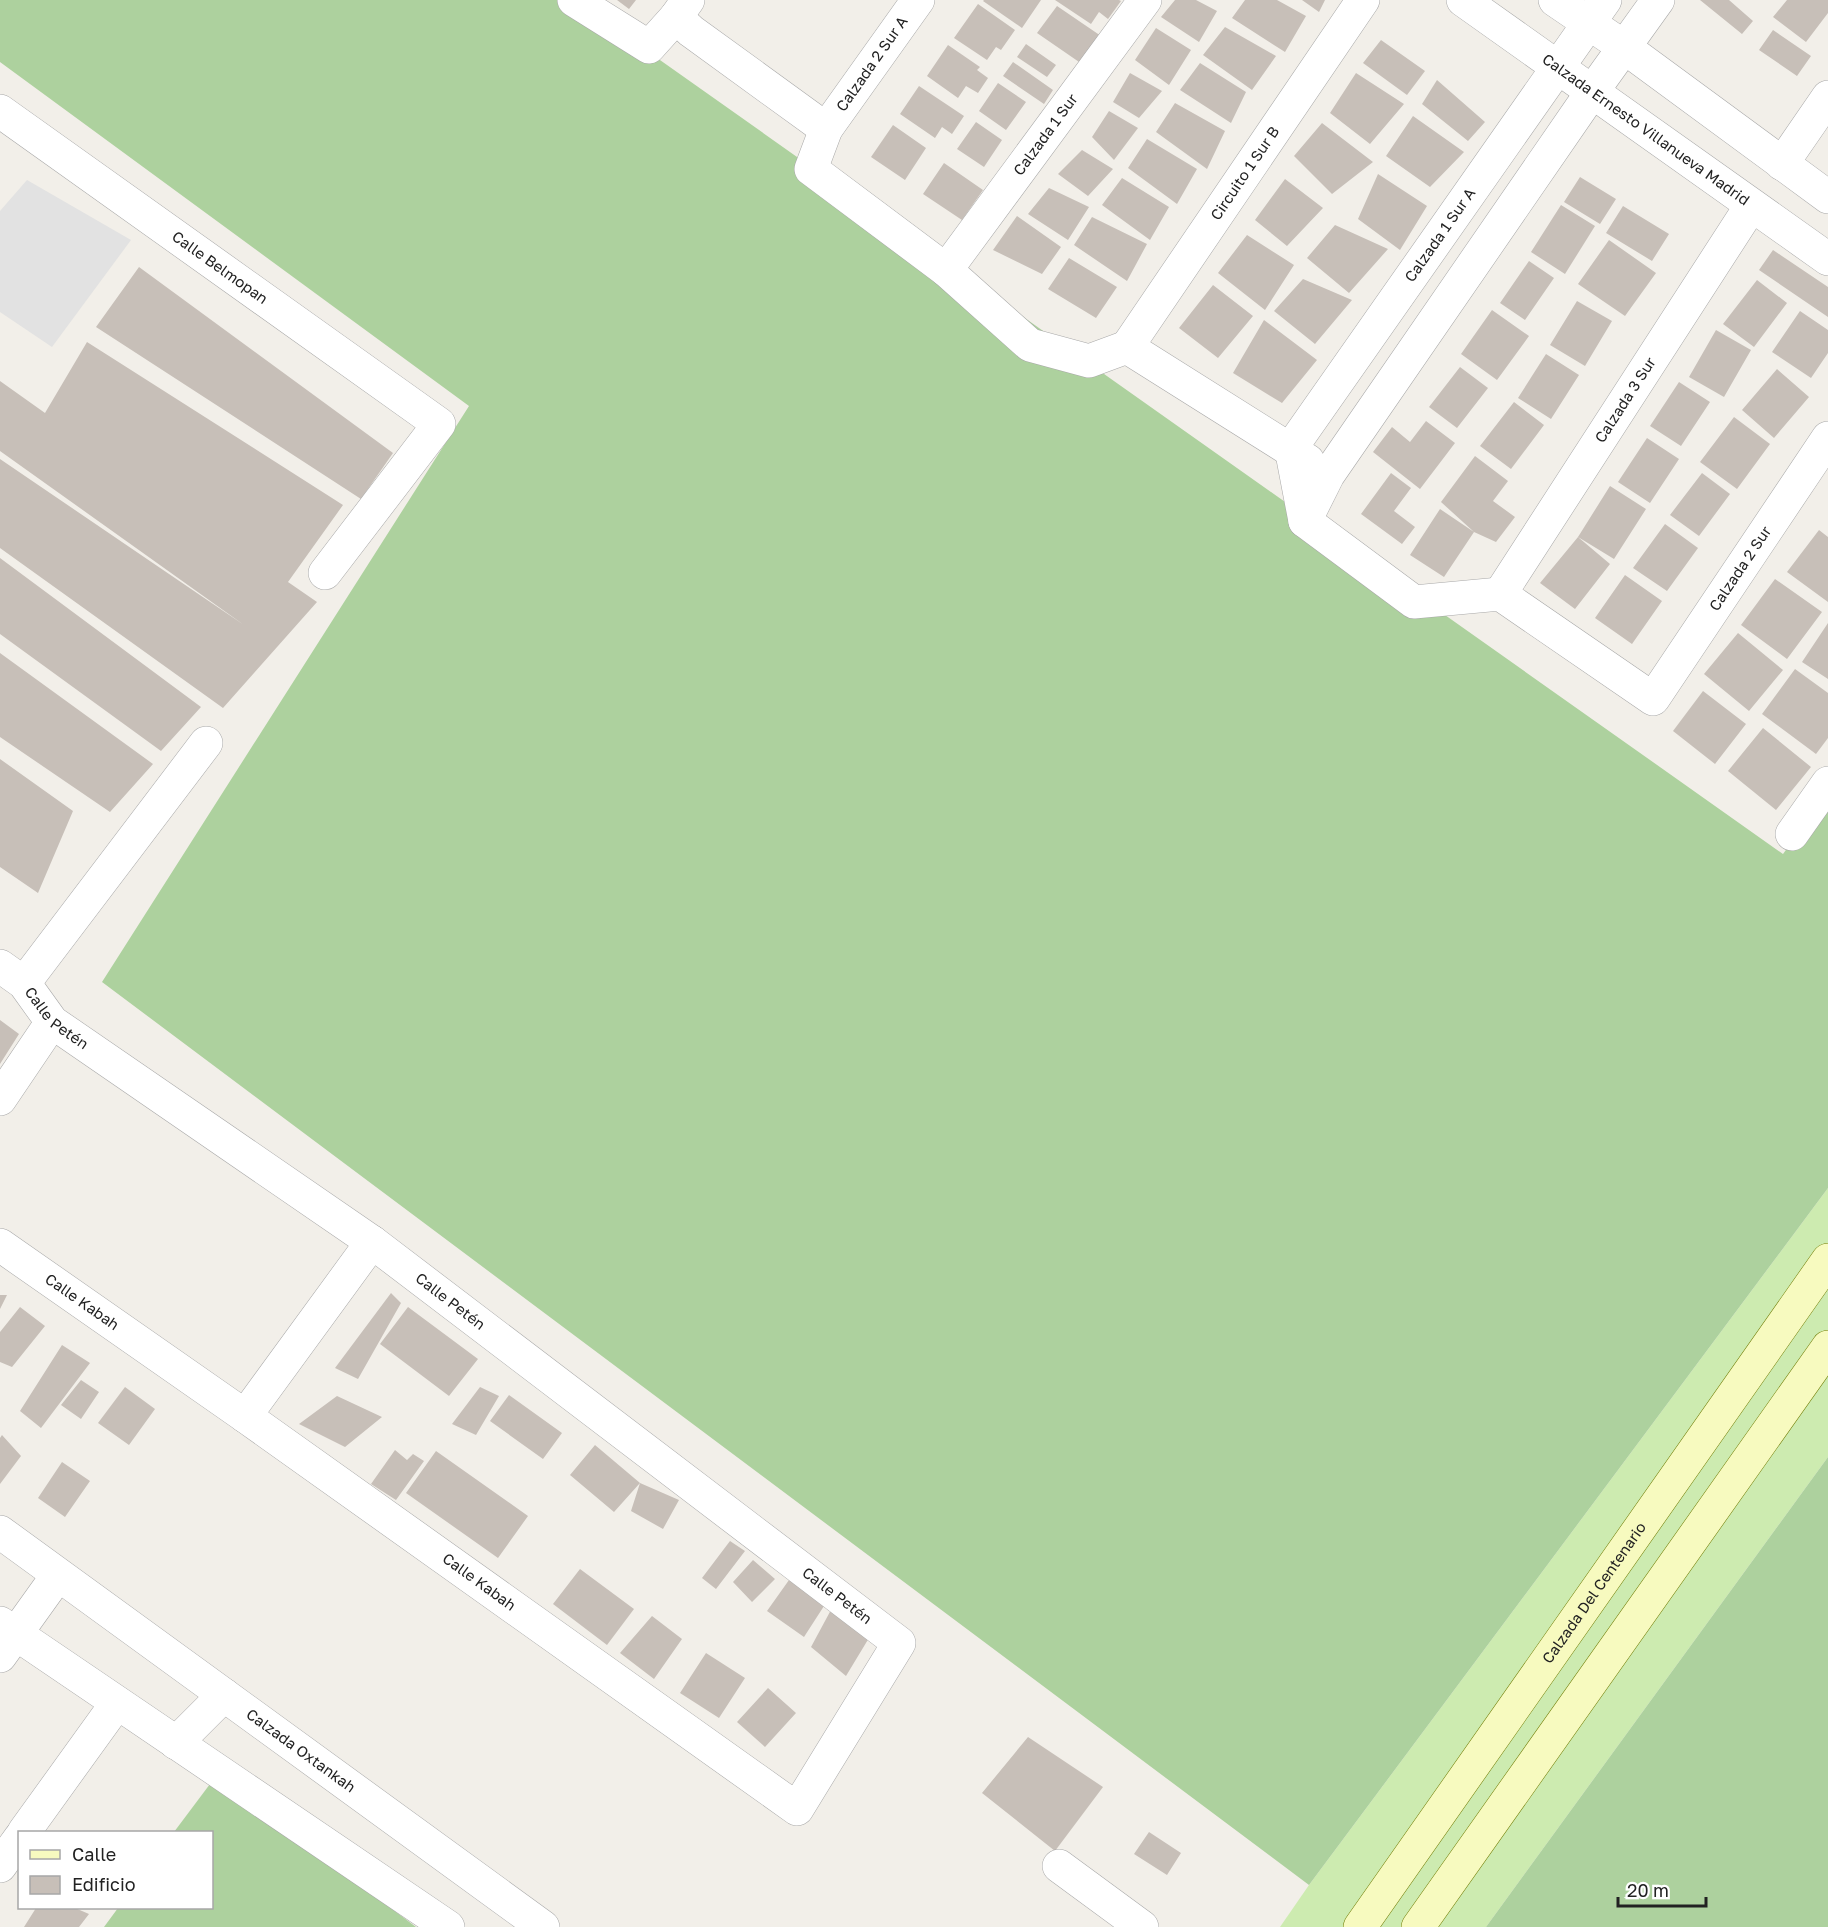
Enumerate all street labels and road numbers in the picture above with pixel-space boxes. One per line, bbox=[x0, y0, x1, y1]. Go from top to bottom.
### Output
street label: Calzada 2 Sur A bbox=[832, 12, 911, 114]
street label: Calzada Ernesto Villanueva Madrid bbox=[1539, 49, 1753, 208]
street label: Calzada 1 Sur bbox=[1009, 90, 1081, 178]
street label: Circuito 1 Sur B bbox=[1206, 122, 1282, 223]
street label: Calzada 1 Sur A bbox=[1400, 184, 1479, 285]
street label: Calle Belmopan bbox=[169, 227, 272, 307]
street label: Calzada 3 Sur bbox=[1590, 353, 1659, 446]
street label: Calzada 2 Sur bbox=[1705, 522, 1774, 614]
street label: Calle Petén bbox=[22, 983, 92, 1052]
street label: Calle Petén bbox=[412, 1268, 489, 1333]
street label: Calle Kabah bbox=[42, 1269, 123, 1333]
street label: Calzada Del Centenario bbox=[1538, 1518, 1649, 1667]
street label: Calle Kabah bbox=[439, 1549, 520, 1614]
street label: Calle Petén bbox=[799, 1563, 876, 1627]
street label: Calzada Oxtankah bbox=[243, 1704, 359, 1796]

